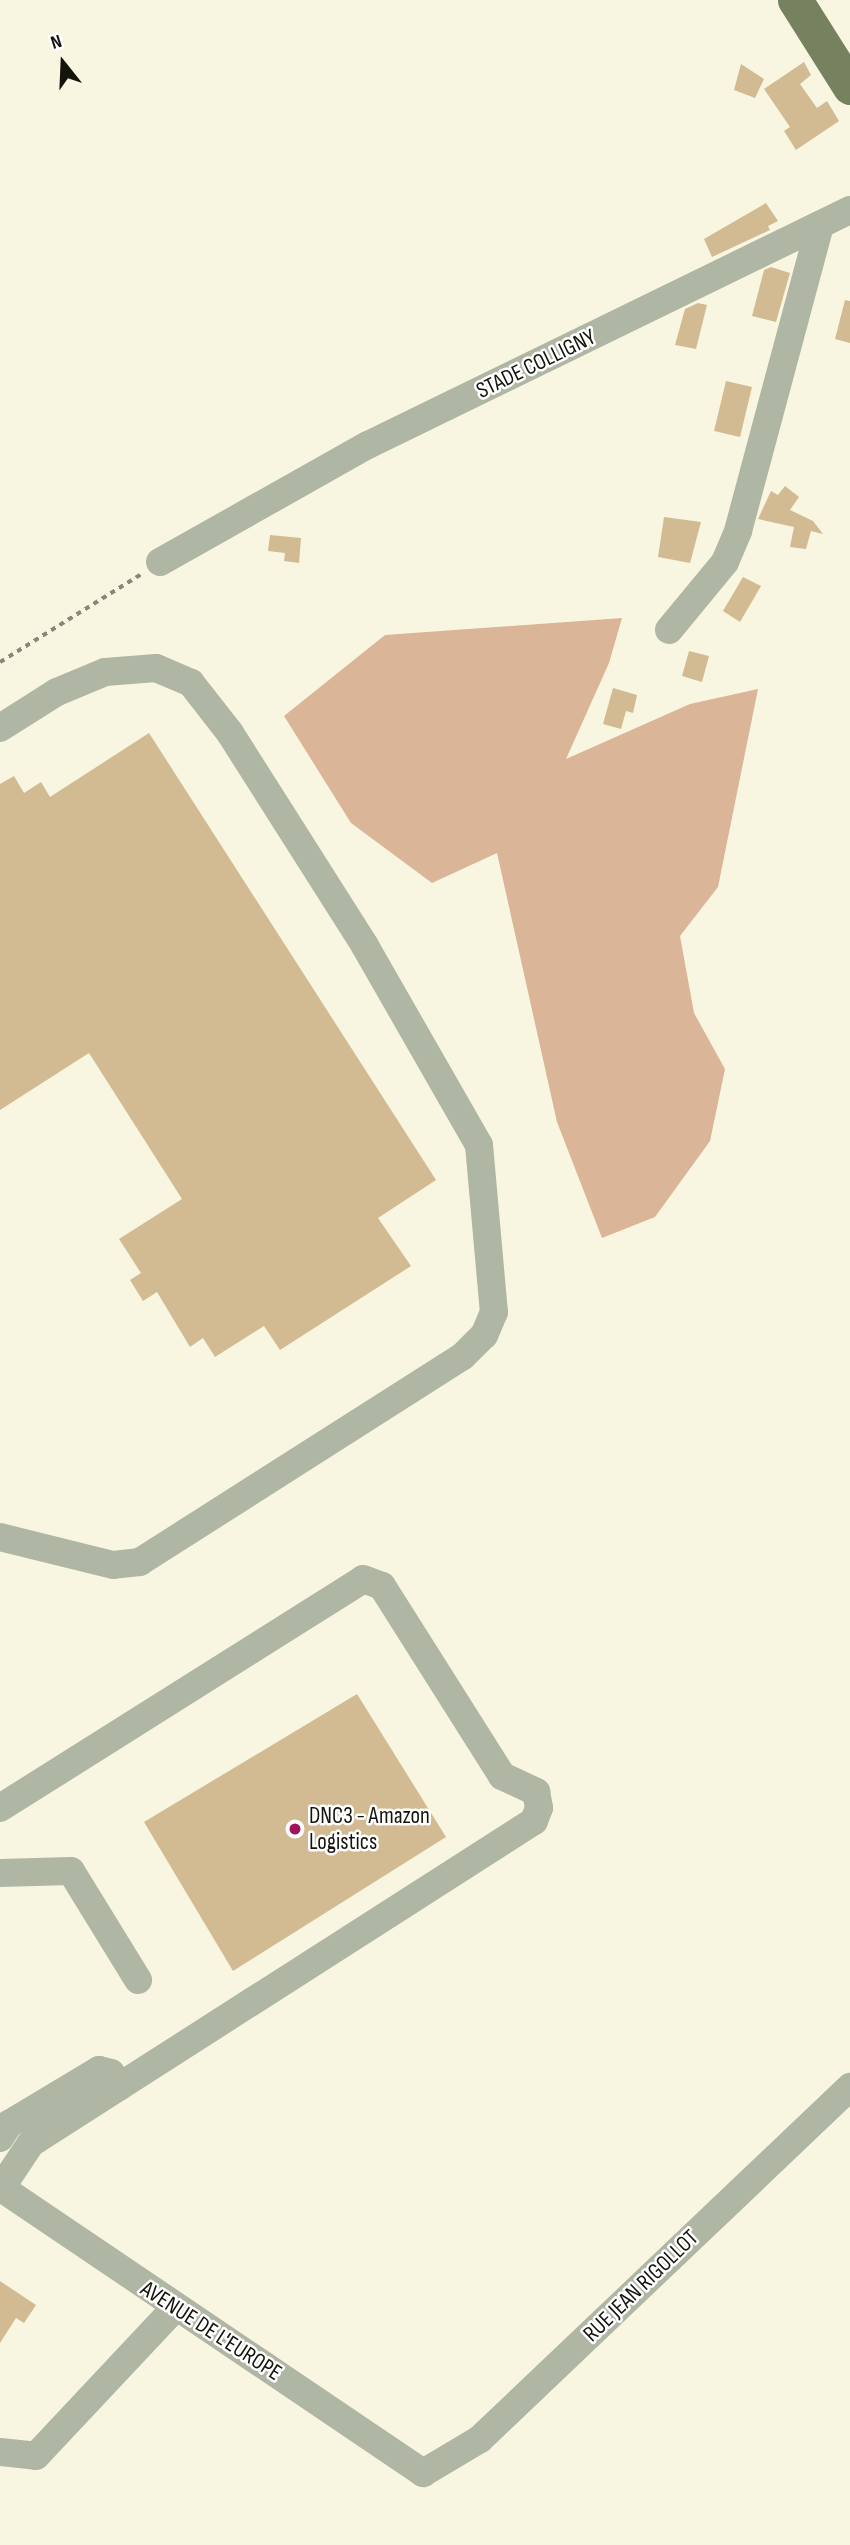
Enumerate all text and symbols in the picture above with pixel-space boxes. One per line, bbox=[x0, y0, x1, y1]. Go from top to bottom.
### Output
north arrow bbox=[28, 28, 98, 98]
text: N bbox=[48, 30, 65, 55]
street label: STADE COLLIGNY bbox=[472, 323, 600, 405]
place label: DNC3 - Amazon Logistics bbox=[309, 1802, 430, 1856]
marker: DNC3 - Amazon Logistics bbox=[287, 1821, 303, 1837]
street label: RUE JEAN RIGOLLOT bbox=[578, 2224, 704, 2348]
street label: AVENUE DE L'EUROPE bbox=[135, 2275, 287, 2387]

